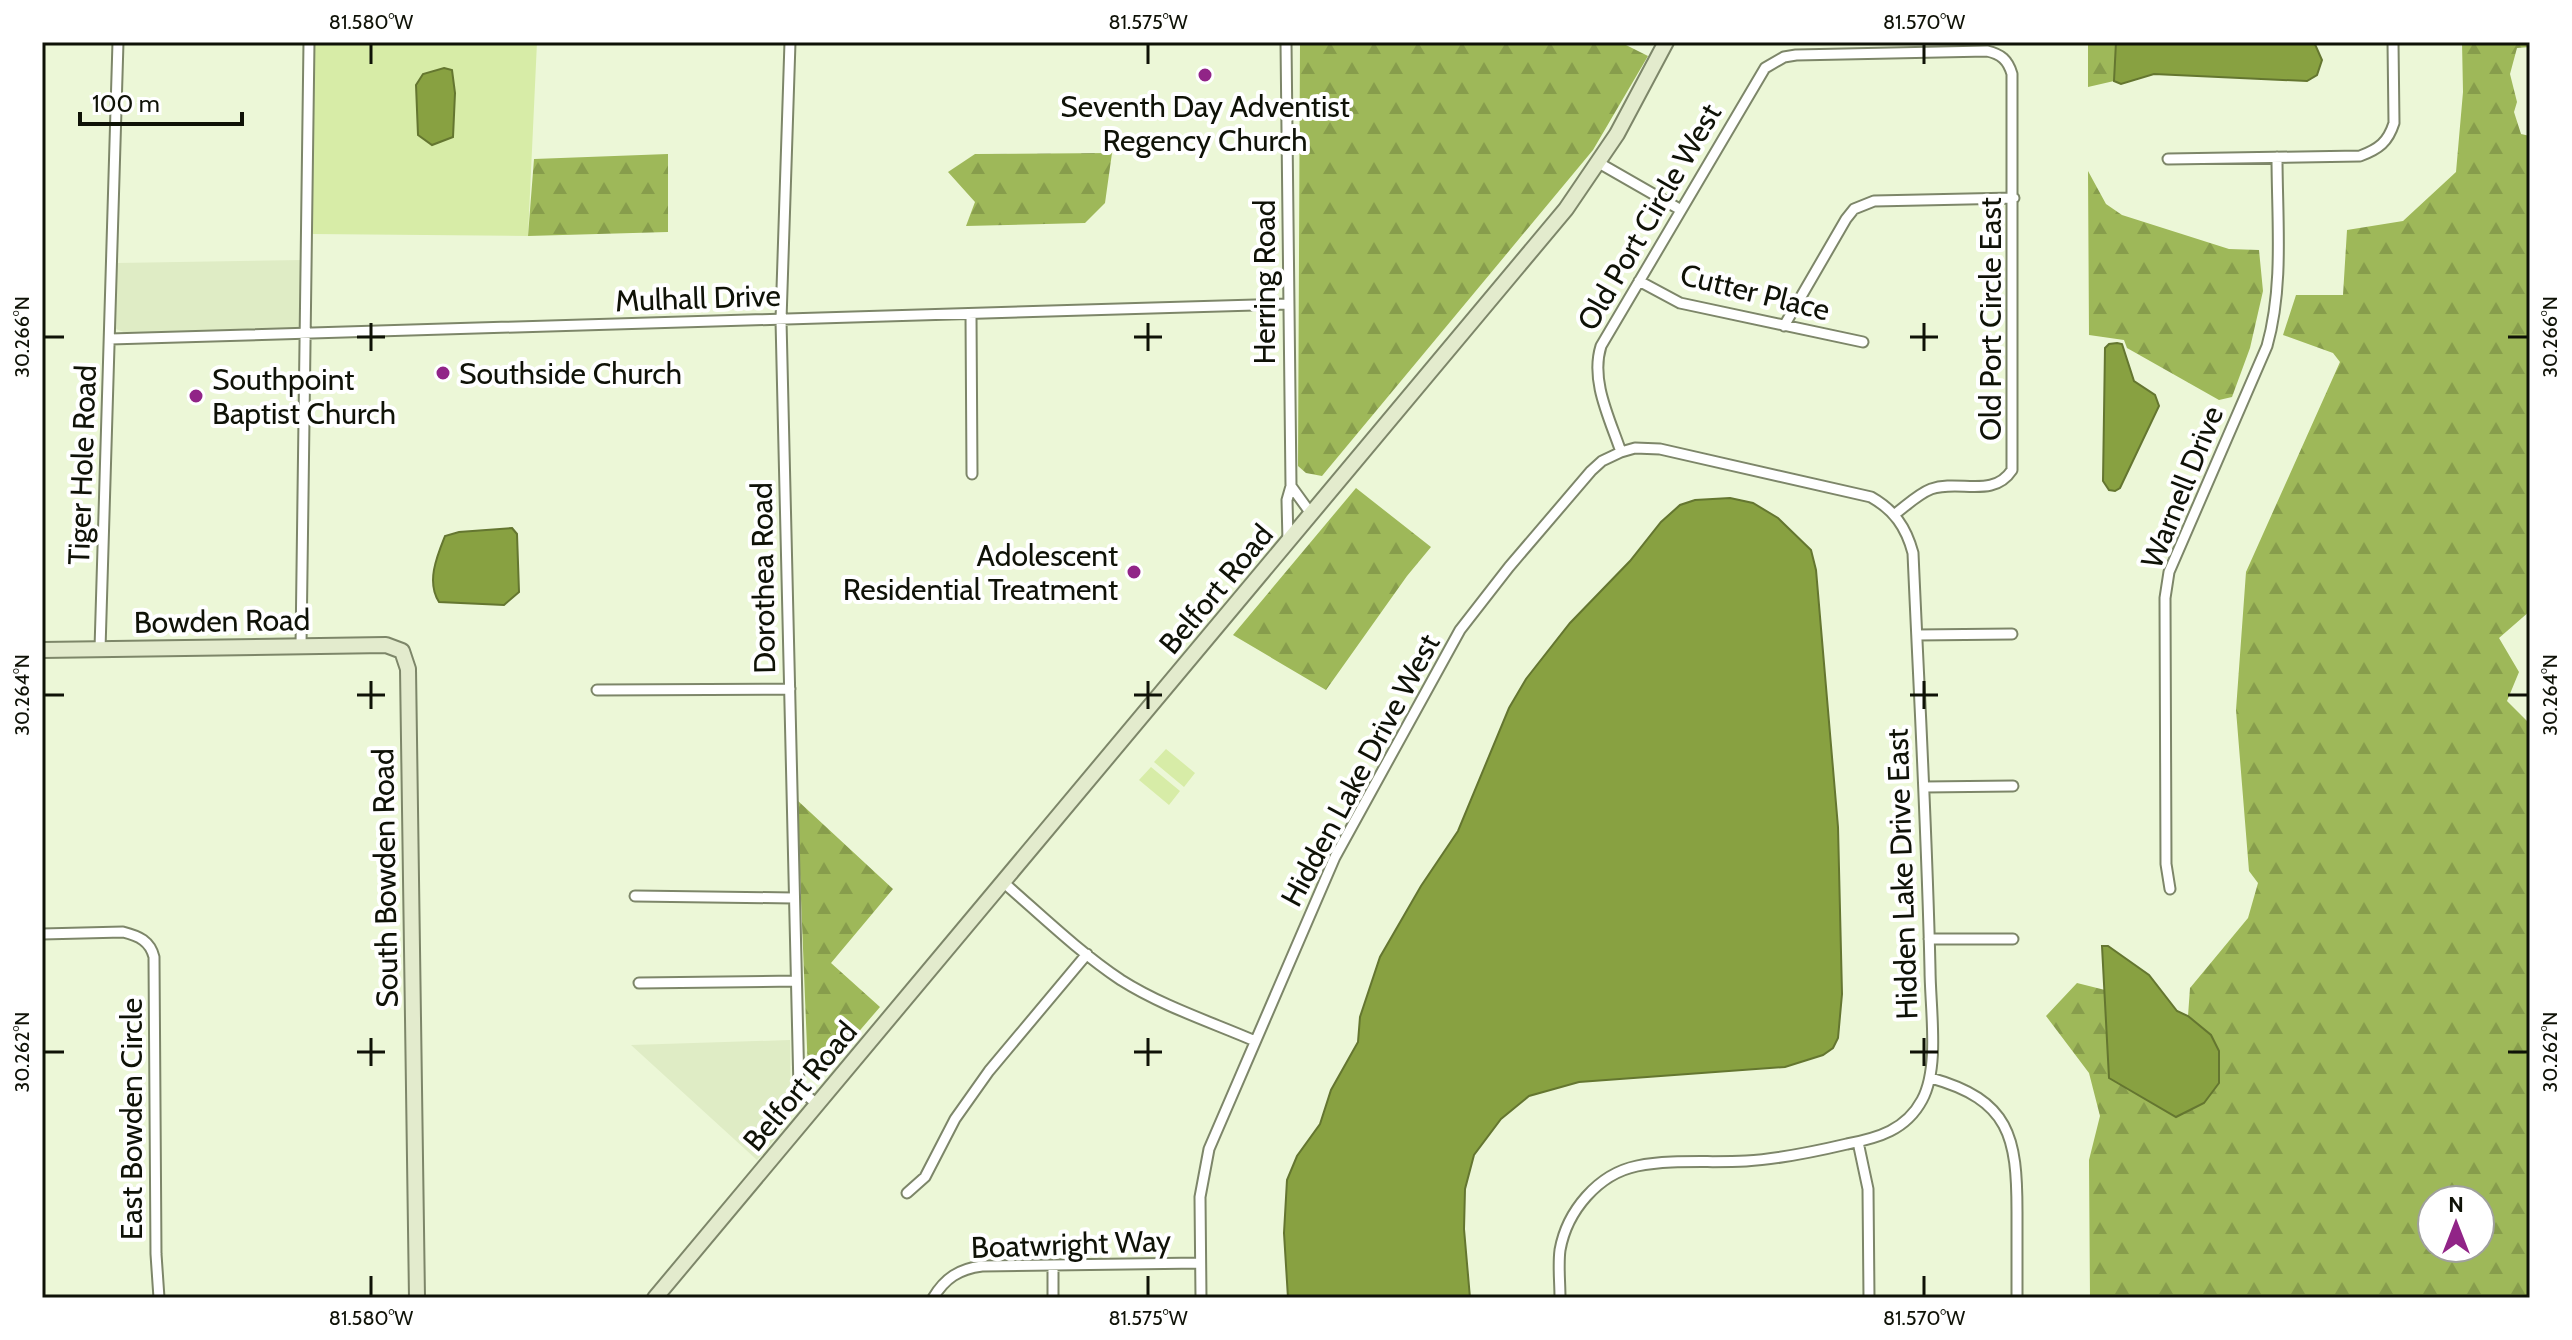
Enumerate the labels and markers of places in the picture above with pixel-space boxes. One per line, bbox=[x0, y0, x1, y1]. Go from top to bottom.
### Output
marker: Seventh Day Adventist Regency Church bbox=[1196, 66, 1214, 84]
place label: Seventh Day Adventist Regency Church bbox=[1060, 88, 1350, 159]
place label: Southside Church bbox=[459, 355, 682, 392]
place label: Southpoint Baptist Church bbox=[212, 361, 396, 432]
marker: Southside Church bbox=[434, 364, 452, 382]
marker: Southpoint Baptist Church bbox=[187, 387, 205, 405]
place label: Adolescent Residential Treatment bbox=[843, 537, 1118, 608]
marker: Adolescent Residential Treatment bbox=[1125, 563, 1143, 581]

